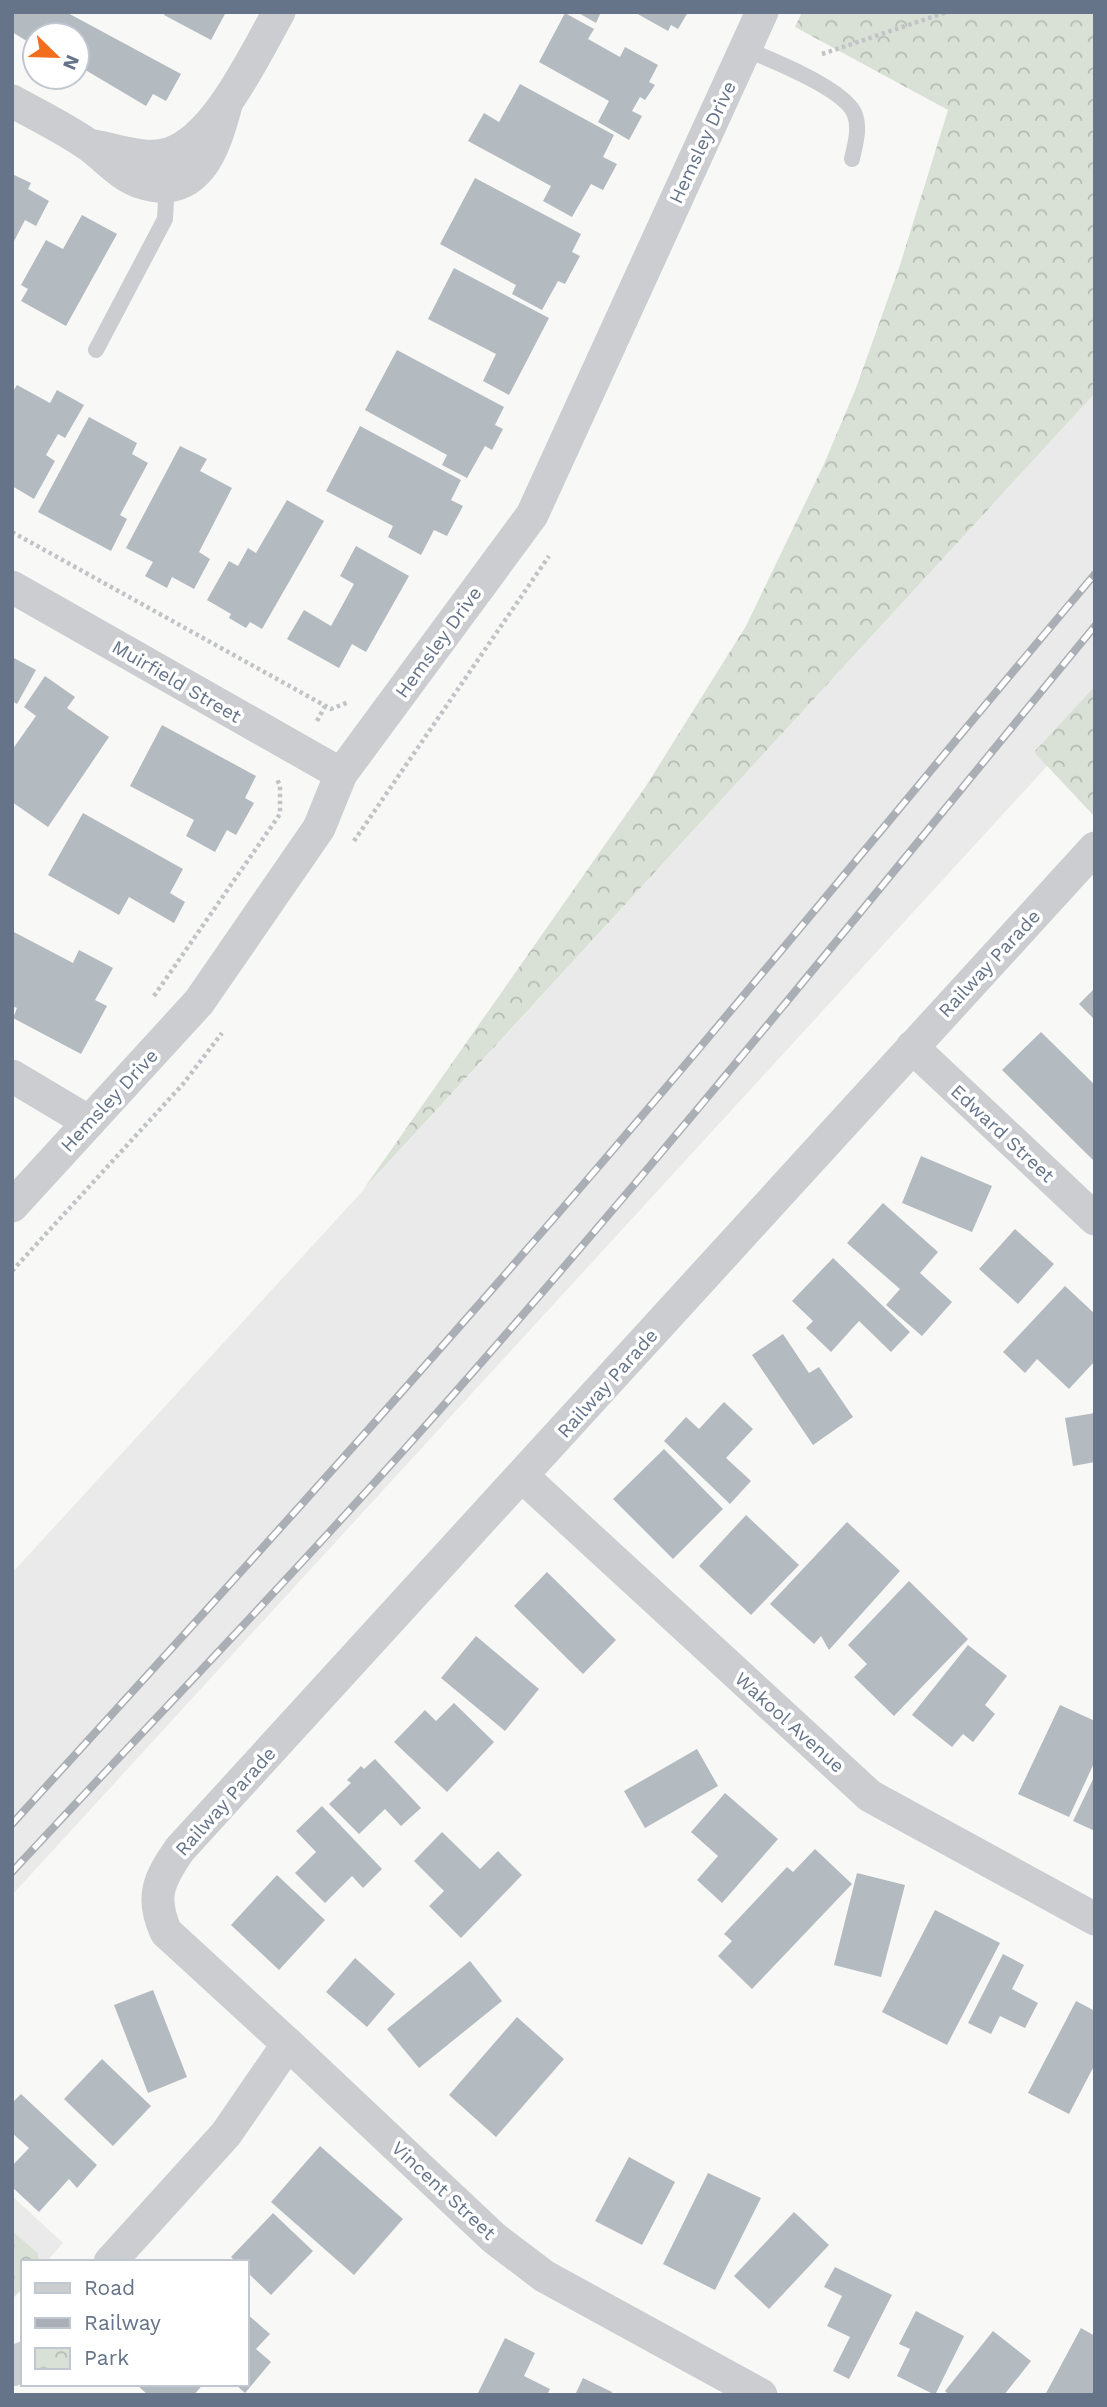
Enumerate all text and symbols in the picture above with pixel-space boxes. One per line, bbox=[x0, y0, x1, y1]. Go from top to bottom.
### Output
north arrow bbox=[21, 21, 91, 91]
text: N bbox=[58, 51, 85, 73]
street label: Hemsley Drive bbox=[664, 77, 741, 207]
street label: Hemsley Drive bbox=[390, 582, 487, 703]
street label: Muirfield Street bbox=[108, 635, 246, 728]
street label: Railway Parade bbox=[934, 905, 1045, 1022]
street label: Hemsley Drive bbox=[56, 1044, 163, 1157]
street label: Edward Street bbox=[946, 1080, 1059, 1187]
street label: Railway Parade bbox=[552, 1324, 662, 1443]
street label: Wakool Avenue bbox=[730, 1667, 849, 1778]
street label: Railway Parade bbox=[170, 1742, 280, 1861]
street label: Vincent Street bbox=[387, 2136, 501, 2244]
legend bbox=[21, 2260, 248, 2386]
text: Road bbox=[84, 2275, 135, 2300]
text: Railway bbox=[84, 2310, 161, 2335]
text: Park bbox=[84, 2345, 129, 2370]

